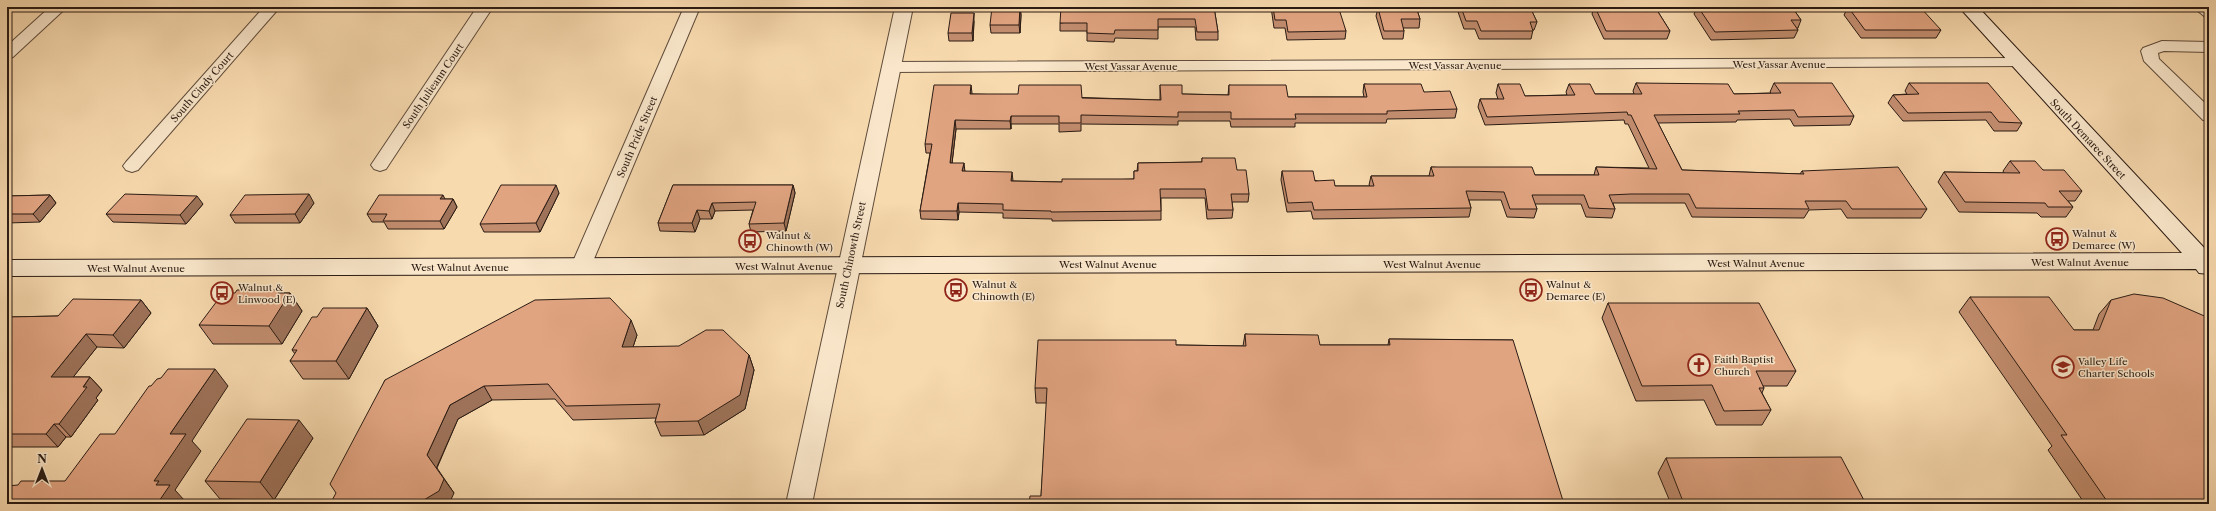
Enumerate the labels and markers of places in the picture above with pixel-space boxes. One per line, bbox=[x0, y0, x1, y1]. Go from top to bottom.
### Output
bus stop icon: Walnut & Demaree (W) bbox=[2044, 226, 2070, 252]
place label: Walnut & Demaree (W) bbox=[2071, 227, 2135, 252]
bus stop icon: Walnut & Chinowth (W) bbox=[737, 228, 763, 254]
place label: Walnut & Chinowth (W) bbox=[765, 229, 833, 254]
bus stop icon: Walnut & Chinowth (E) bbox=[943, 277, 969, 303]
bus stop icon: Walnut & Demaree (E) bbox=[1518, 277, 1544, 303]
place label: Walnut & Chinowth (E) bbox=[971, 278, 1035, 303]
place label: Walnut & Demaree (E) bbox=[1545, 278, 1605, 303]
bus stop icon: Walnut & Linwood (E) bbox=[209, 280, 235, 306]
place label: Walnut & Linwood (E) bbox=[237, 281, 296, 306]
church icon: Faith Baptist Church bbox=[1686, 352, 1712, 378]
place label: Faith Baptist Church bbox=[1714, 353, 1774, 378]
school or university icon: Valley Life Charter Schools bbox=[2050, 354, 2076, 380]
place label: Valley Life Charter Schools bbox=[2077, 355, 2154, 380]

